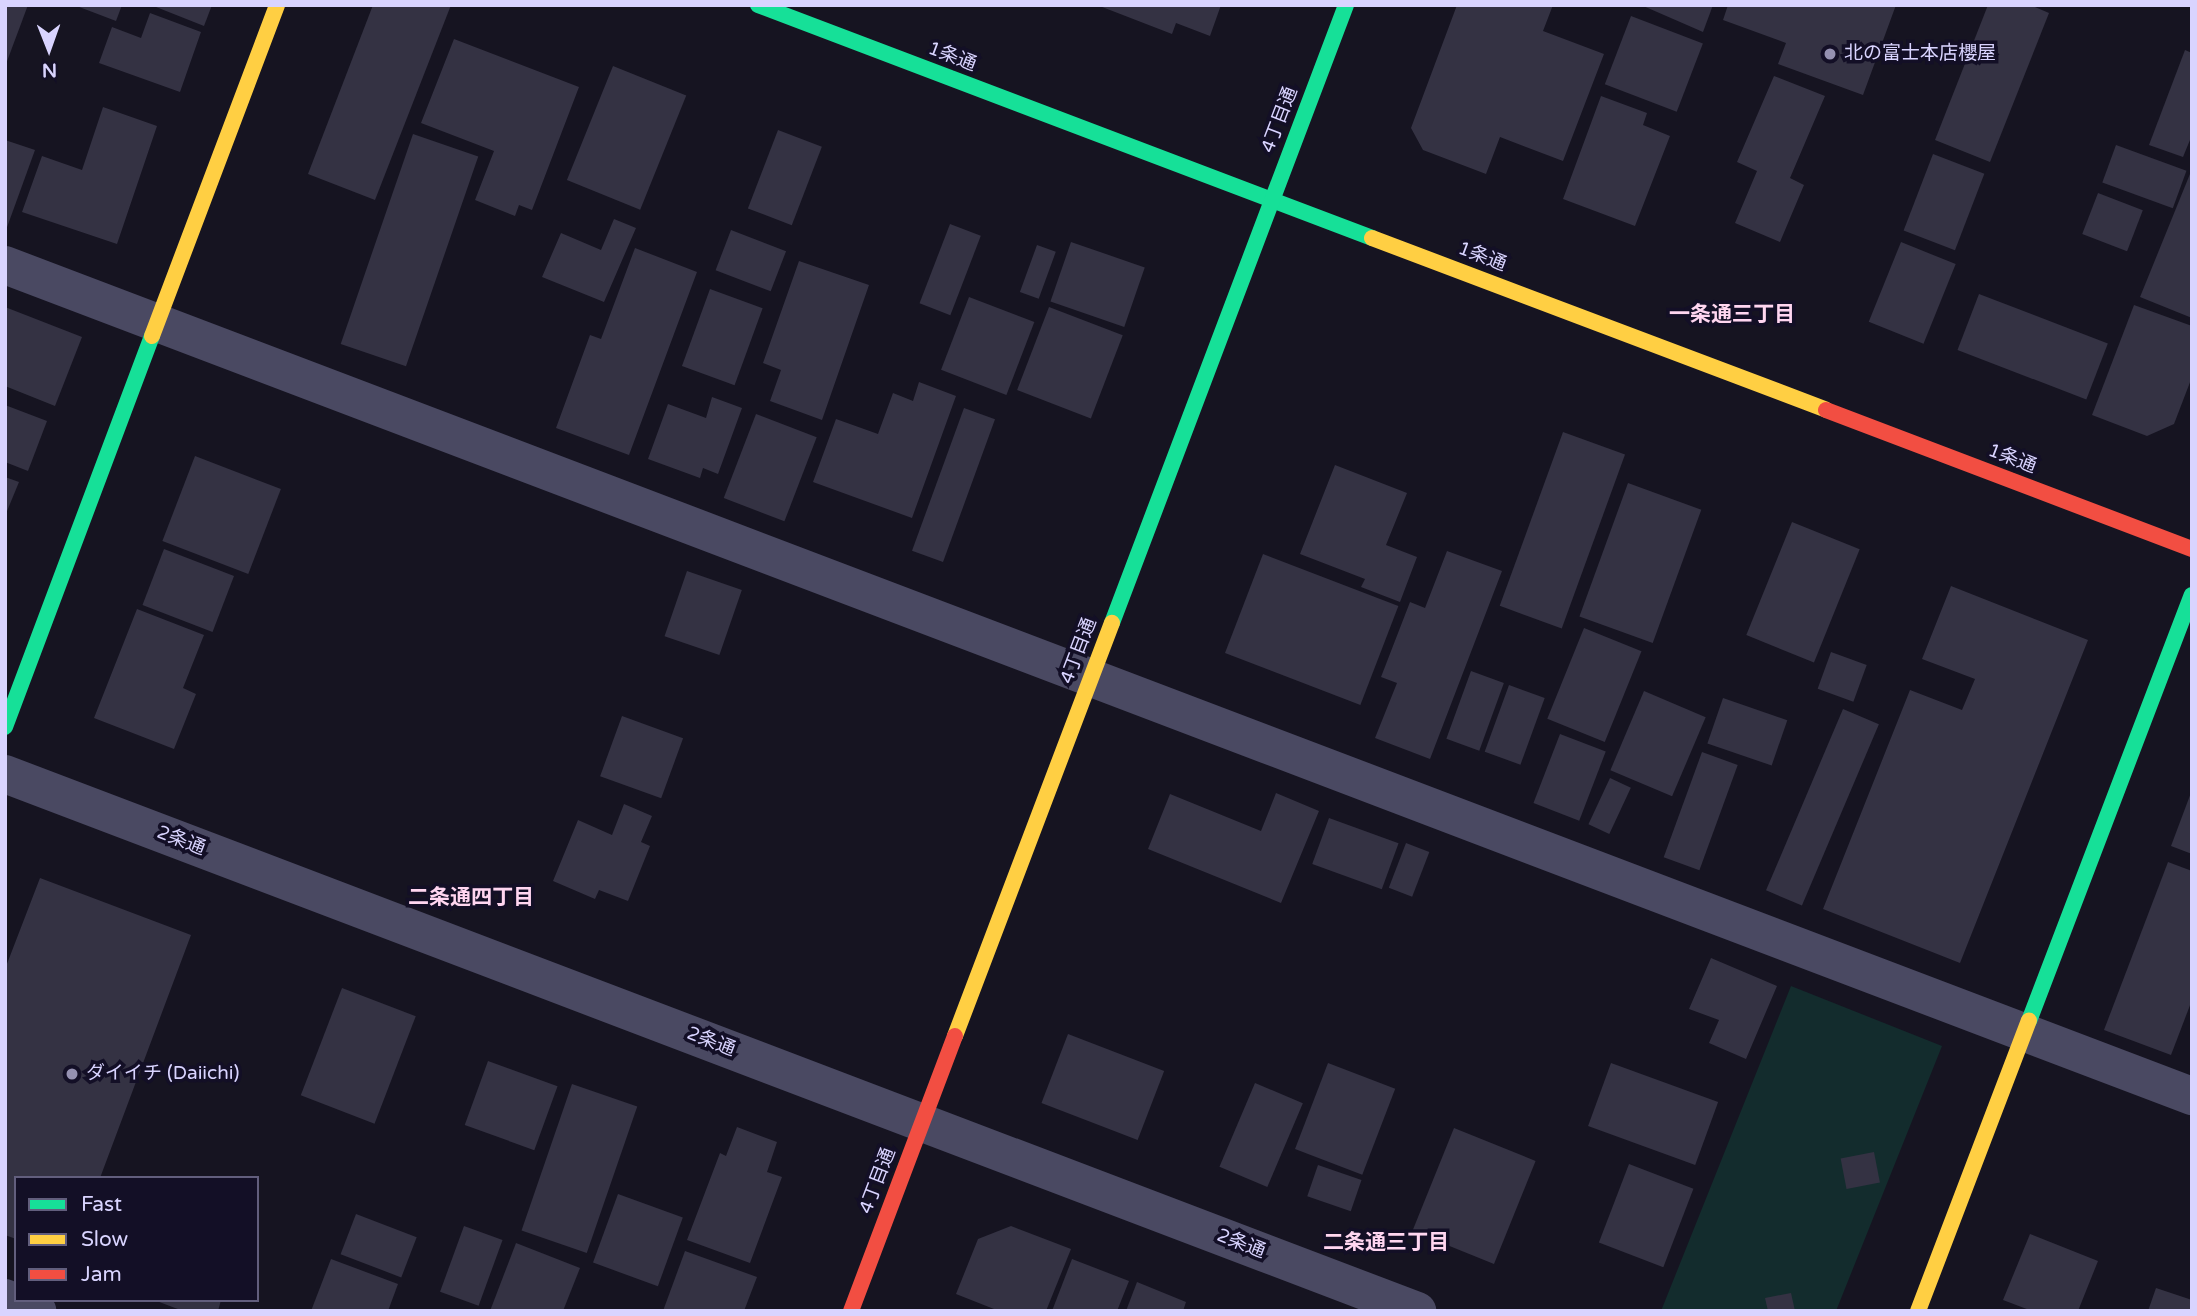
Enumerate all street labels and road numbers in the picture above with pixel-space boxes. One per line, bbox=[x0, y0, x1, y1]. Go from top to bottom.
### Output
street label: 1条通 bbox=[925, 37, 979, 77]
street label: 4丁目通 bbox=[1257, 84, 1303, 156]
street label: 1条通 bbox=[1455, 237, 1509, 277]
street label: 1条通 bbox=[1985, 439, 2039, 479]
street label: 4丁目通 bbox=[1056, 615, 1102, 687]
street label: 2条通 bbox=[154, 821, 208, 861]
street label: 2条通 bbox=[684, 1022, 738, 1062]
street label: 4丁目通 bbox=[855, 1145, 901, 1217]
street label: 2条通 bbox=[1214, 1224, 1268, 1264]

